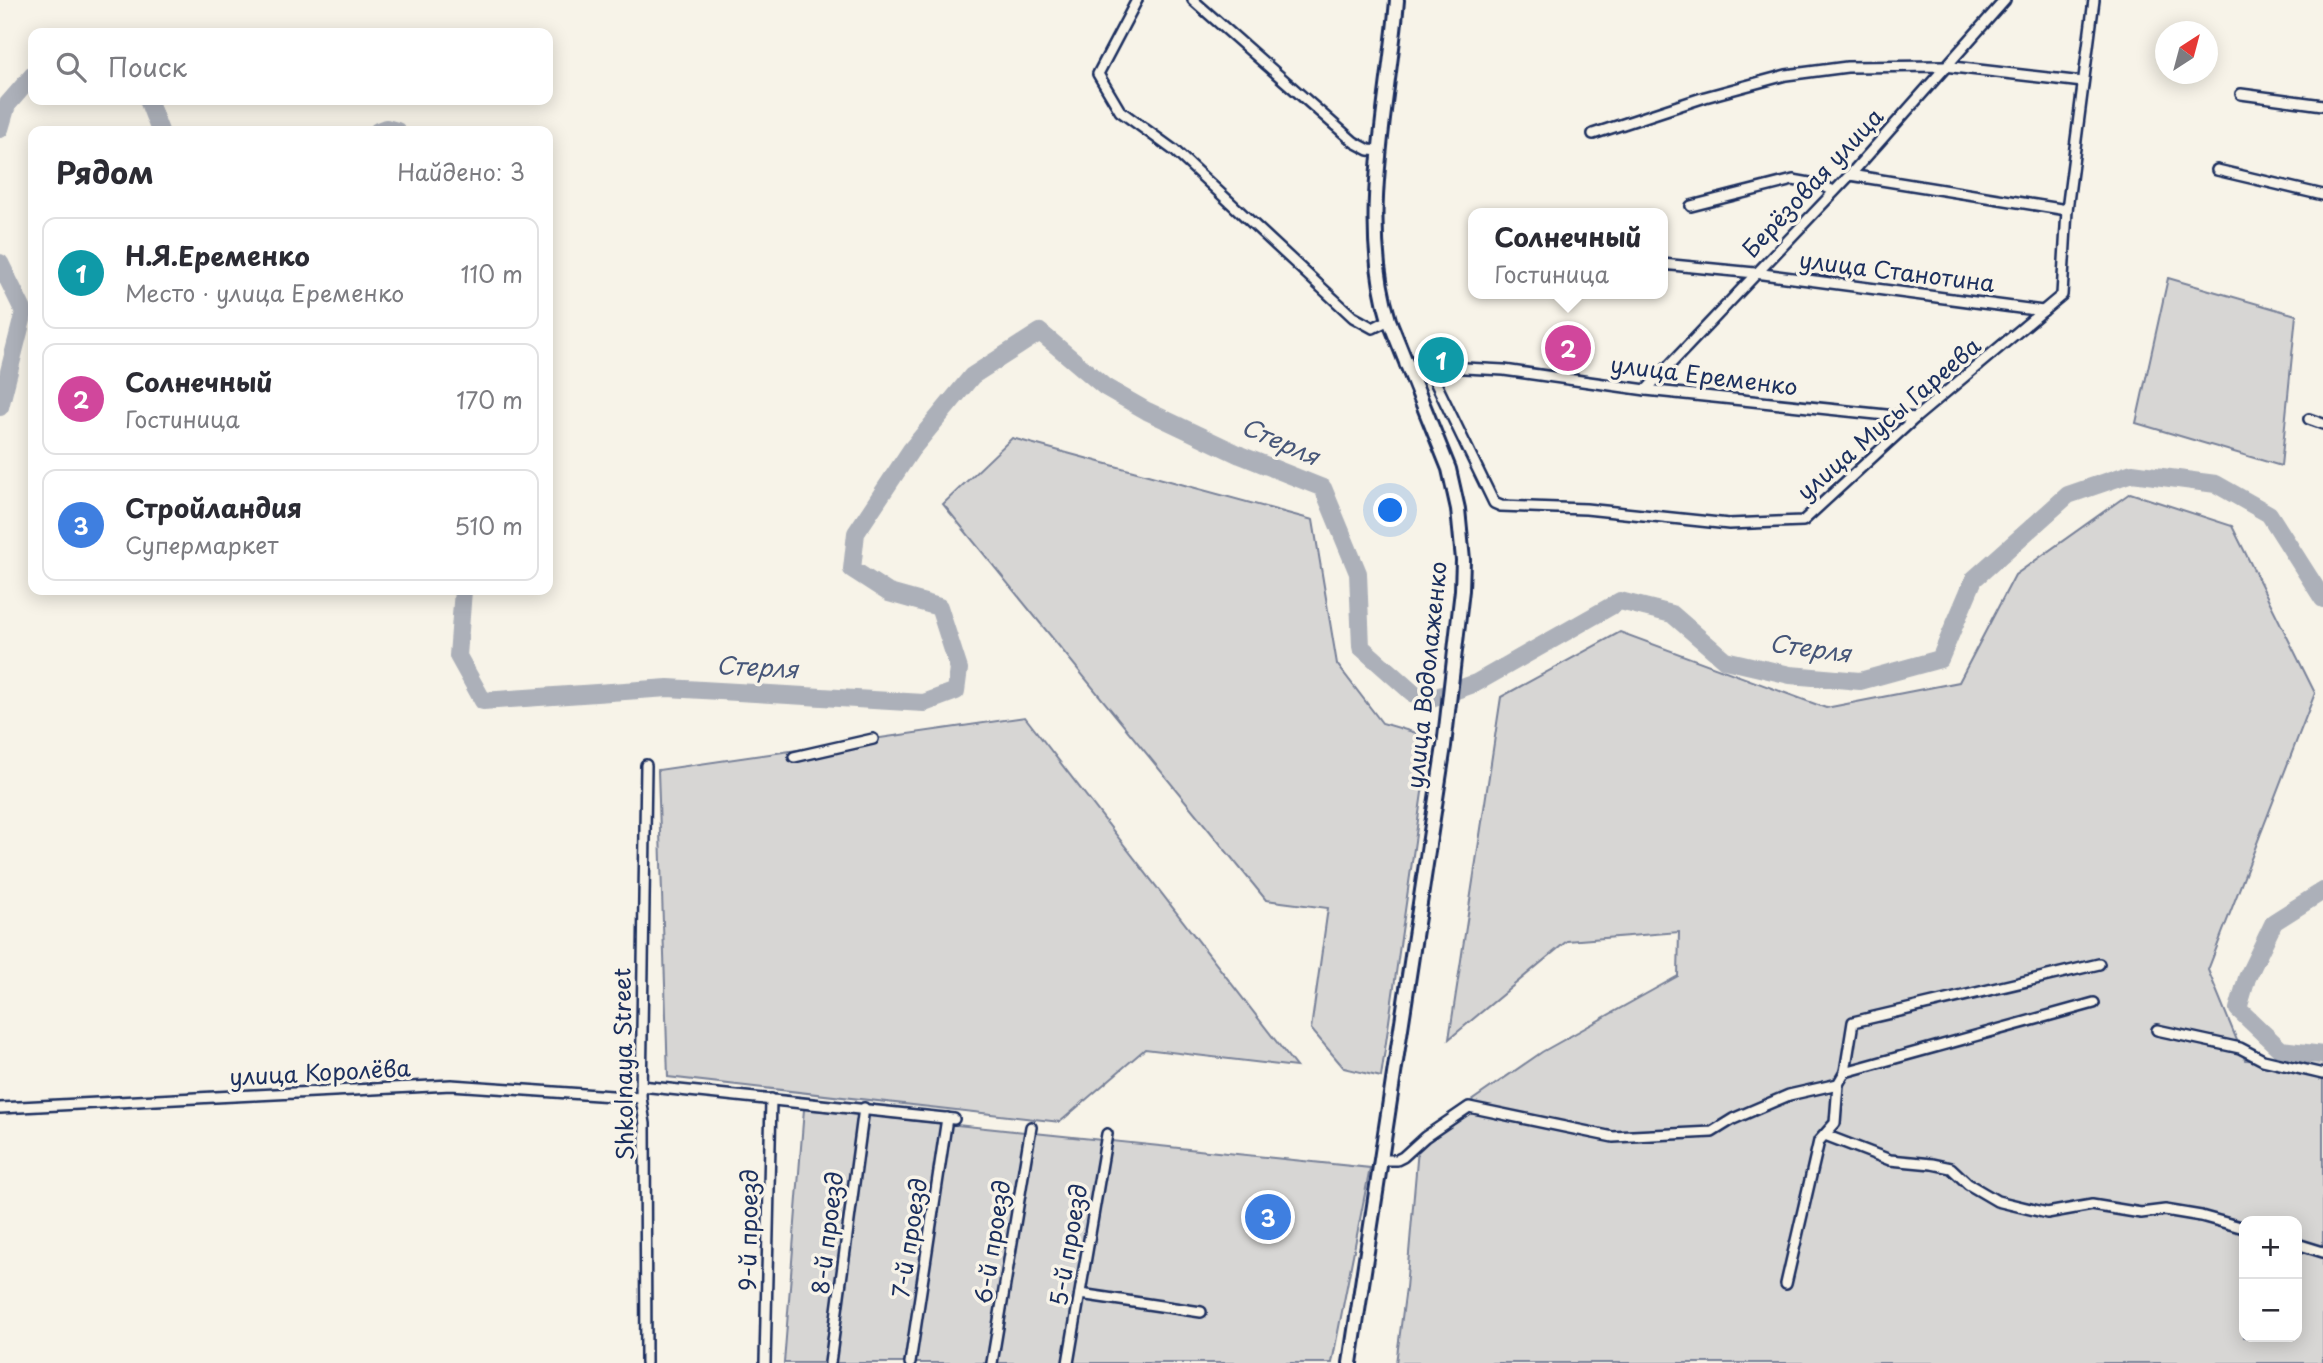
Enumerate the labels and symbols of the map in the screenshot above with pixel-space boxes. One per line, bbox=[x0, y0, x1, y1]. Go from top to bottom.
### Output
north arrow bbox=[2155, 21, 2218, 84]
street label: Берёзовая улица bbox=[1733, 99, 1891, 265]
street label: улица Станотина bbox=[1797, 241, 1998, 300]
pin: 2 bbox=[1545, 322, 1591, 374]
street label: улица Мусы Гареева bbox=[1788, 327, 1988, 508]
pin: 1 bbox=[1418, 334, 1464, 386]
street label: улица Еременко bbox=[1609, 346, 1800, 403]
water label: Стерля bbox=[1236, 407, 1327, 474]
your location bbox=[1373, 493, 1407, 527]
street label: улица Водолаженко bbox=[1396, 559, 1455, 790]
water label: Стерля bbox=[1767, 624, 1855, 671]
water label: Стерля bbox=[715, 646, 801, 686]
street label: Shkolnaya Street bbox=[603, 967, 642, 1161]
street label: улица Королёва bbox=[228, 1049, 412, 1094]
street label: 9-й проезд bbox=[729, 1169, 766, 1291]
street label: 8-й проезд bbox=[802, 1170, 851, 1296]
street label: 7-й проезд bbox=[882, 1175, 935, 1300]
street label: 6-й проезд bbox=[964, 1177, 1019, 1306]
street label: 5-й проезд bbox=[1040, 1181, 1095, 1309]
pin: 3 bbox=[1245, 1191, 1291, 1243]

